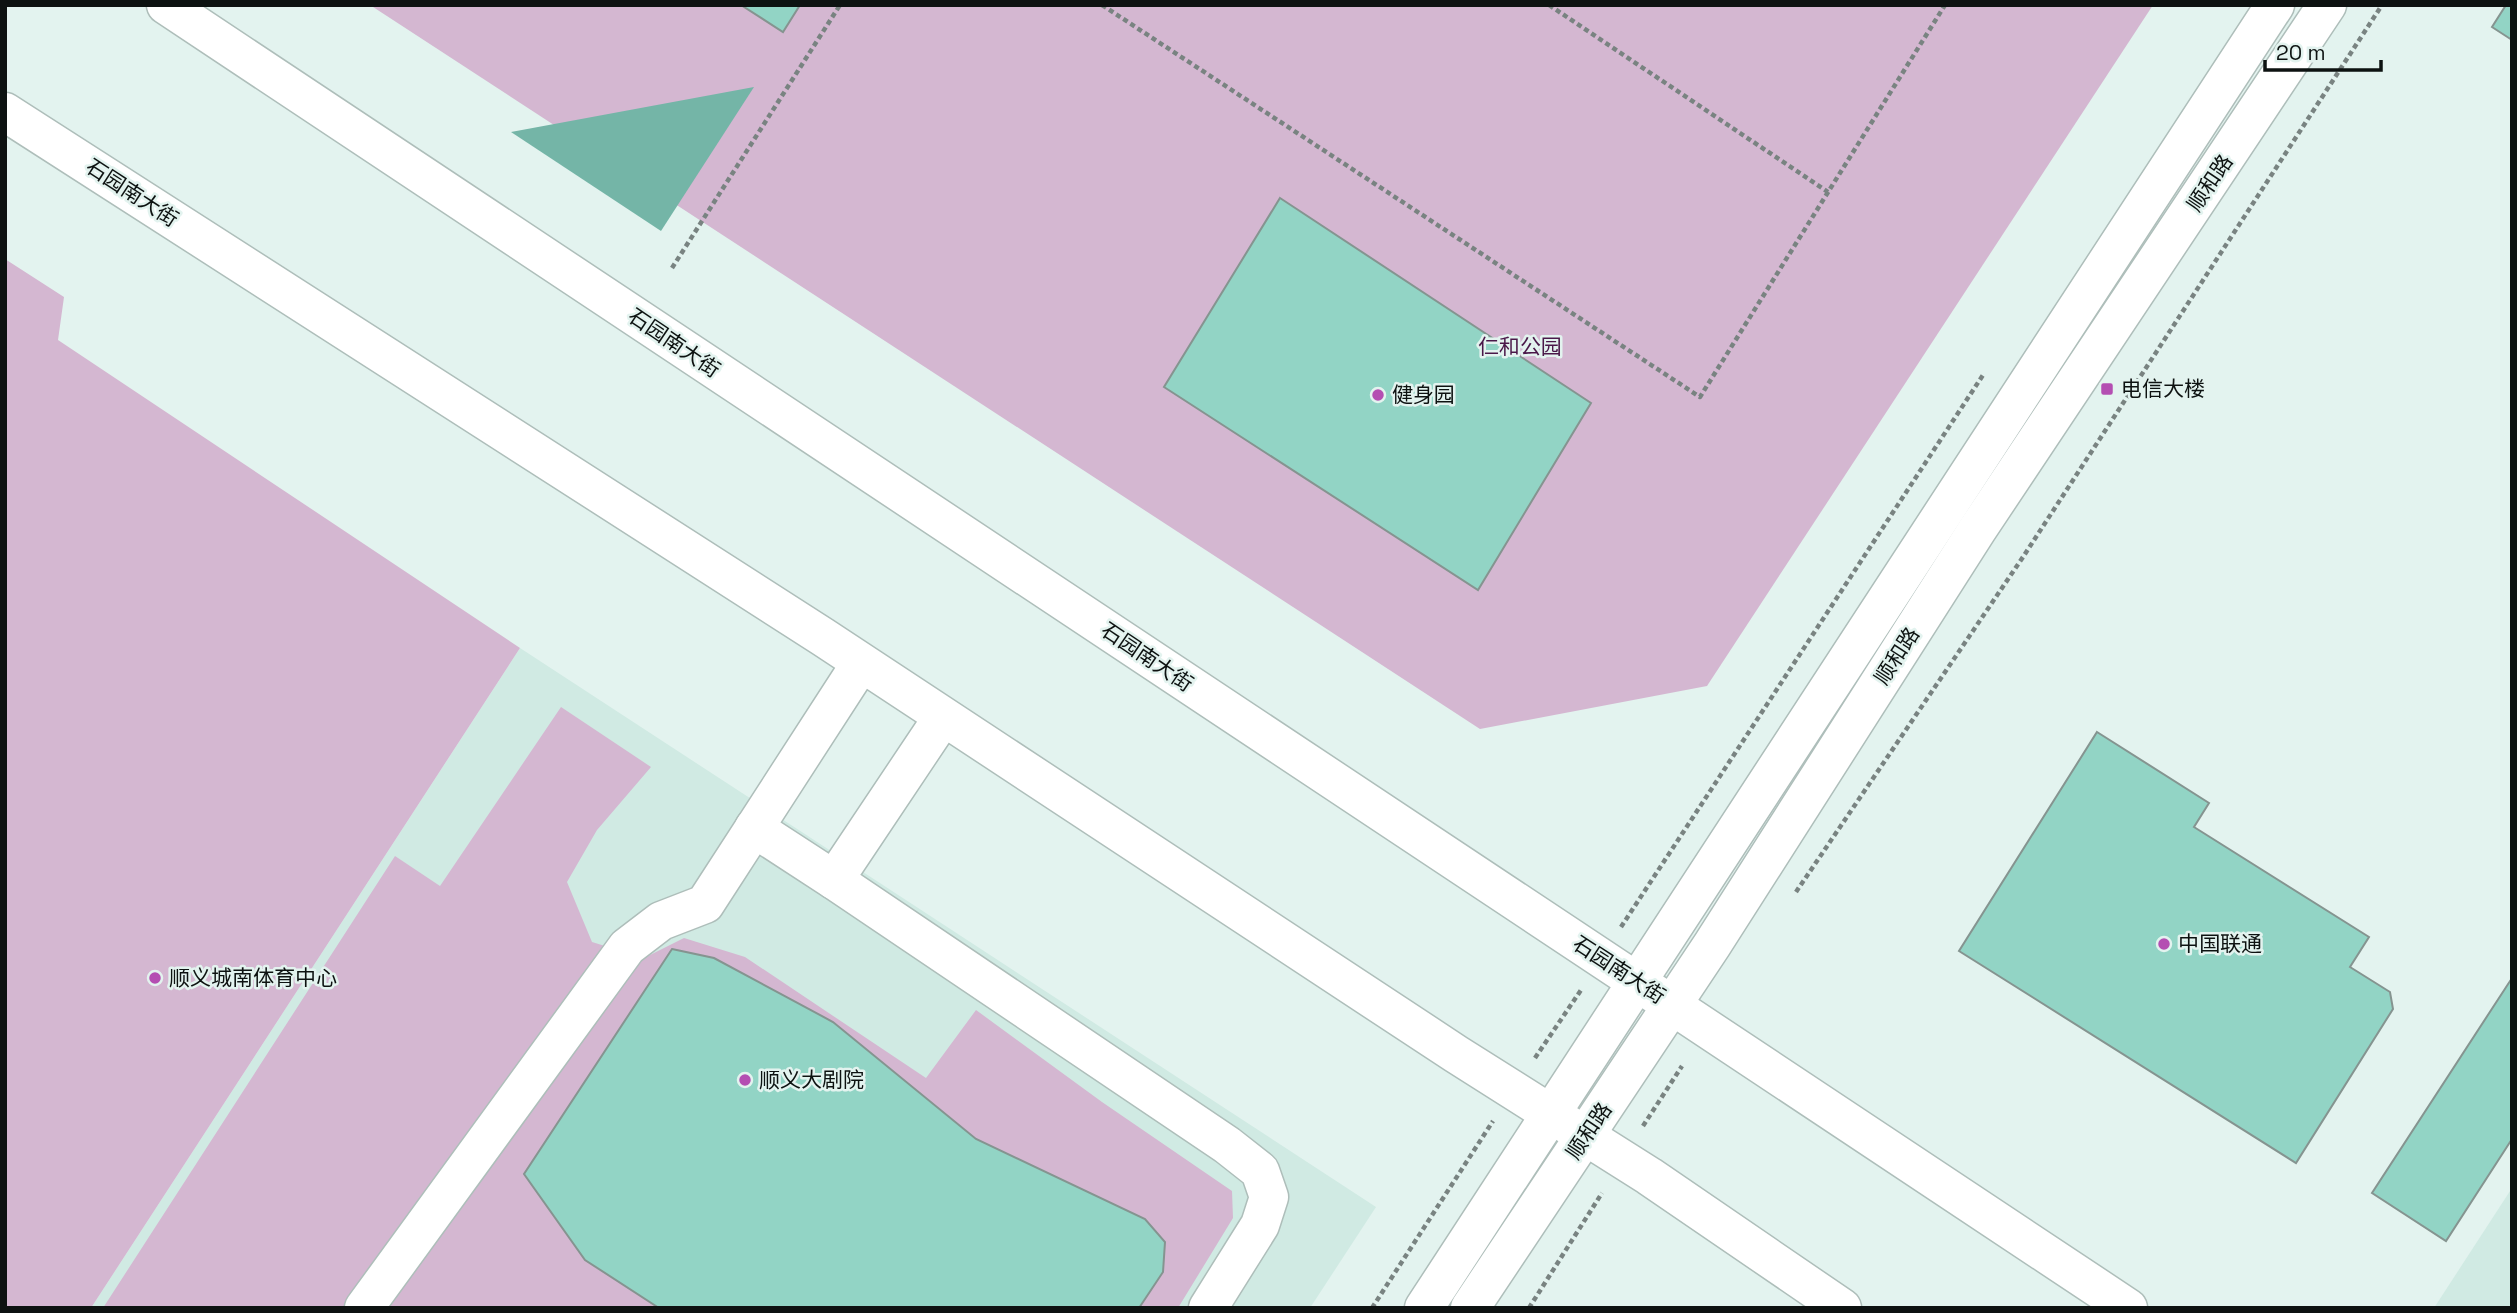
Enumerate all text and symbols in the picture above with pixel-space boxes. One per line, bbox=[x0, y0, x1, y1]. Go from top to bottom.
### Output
scale bar bbox=[2265, 28, 2380, 72]
text: 20 m bbox=[2276, 39, 2326, 66]
street label: 顺和路 bbox=[2181, 149, 2238, 216]
street label: 石园南大街 bbox=[81, 153, 184, 232]
street label: 石园南大街 bbox=[623, 302, 725, 383]
park label: 仁和公园 bbox=[1478, 333, 1562, 360]
place label: 电信大楼 bbox=[2121, 375, 2205, 402]
place label: 健身园 bbox=[1392, 381, 1455, 408]
marker: 电信大楼 bbox=[2099, 381, 2115, 397]
marker: 健身园 bbox=[1370, 387, 1386, 403]
street label: 石园南大街 bbox=[1096, 616, 1198, 697]
street label: 顺和路 bbox=[1868, 622, 1925, 689]
street label: 石园南大街 bbox=[1568, 930, 1671, 1009]
place label: 中国联通 bbox=[2178, 930, 2262, 957]
marker: 中国联通 bbox=[2156, 936, 2172, 952]
place label: 顺义城南体育中心 bbox=[169, 964, 337, 991]
marker: 顺义城南体育中心 bbox=[147, 970, 163, 986]
place label: 顺义大剧院 bbox=[759, 1066, 864, 1093]
marker: 顺义大剧院 bbox=[737, 1072, 753, 1088]
street label: 顺和路 bbox=[1560, 1097, 1617, 1164]

